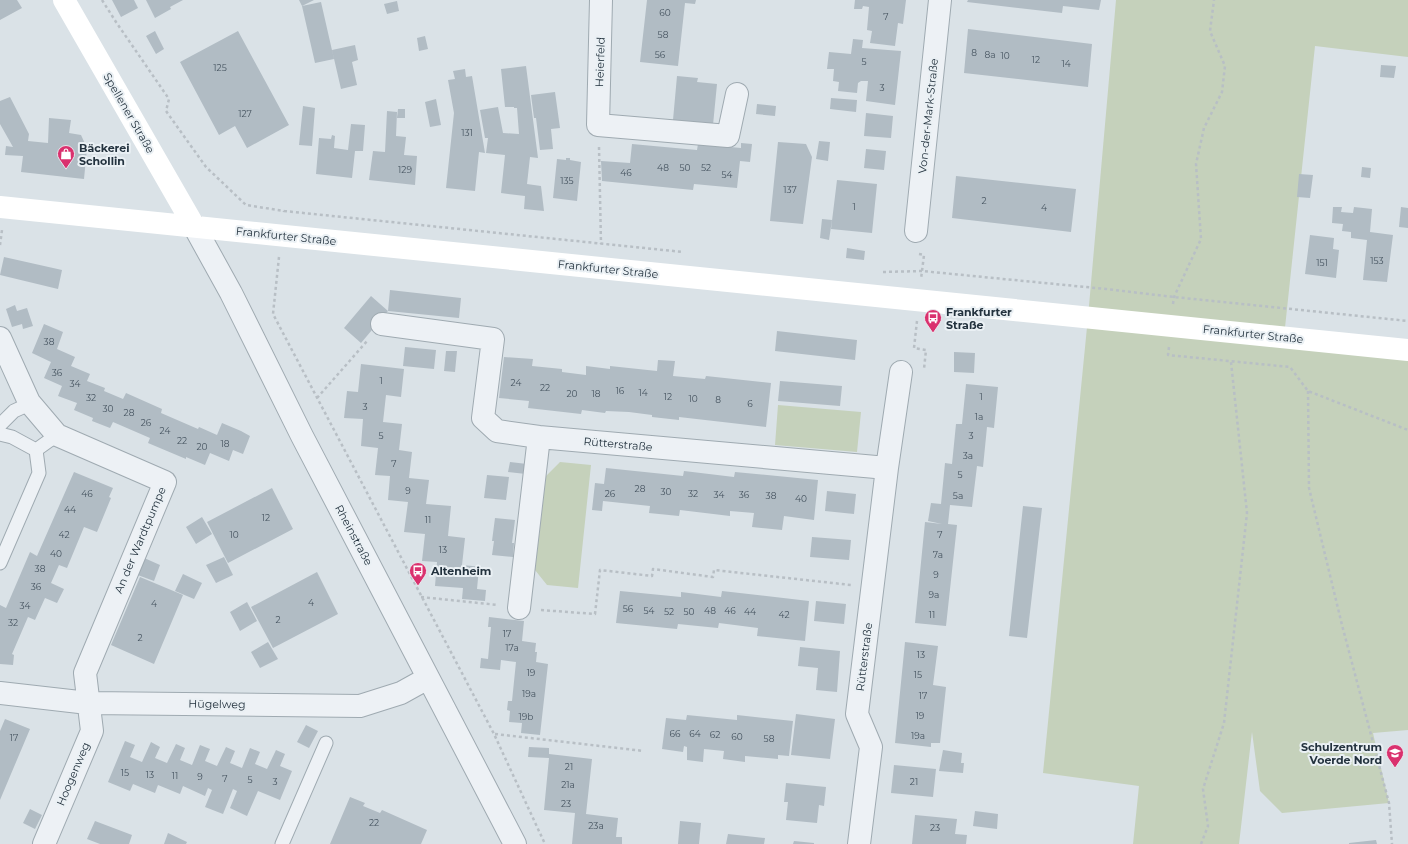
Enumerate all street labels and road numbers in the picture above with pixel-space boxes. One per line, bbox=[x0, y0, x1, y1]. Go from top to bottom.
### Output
street label: Heierfeld bbox=[592, 37, 608, 87]
street label: Von-der-Mark-Straße bbox=[915, 57, 941, 174]
street label: Spellener Straße bbox=[100, 70, 158, 156]
street label: Frankfurter Straße bbox=[235, 224, 337, 248]
street label: Frankfurter Straße bbox=[557, 257, 659, 281]
street label: Frankfurter Straße bbox=[1202, 322, 1304, 346]
street label: Rütterstraße bbox=[583, 434, 653, 454]
street label: An der Wardtpumpe bbox=[111, 484, 169, 595]
street label: Rheinstraße bbox=[332, 502, 376, 568]
street label: Rütterstraße bbox=[853, 621, 875, 692]
street label: Hügelweg bbox=[188, 697, 246, 711]
street label: Hoogenweg bbox=[53, 740, 93, 808]

